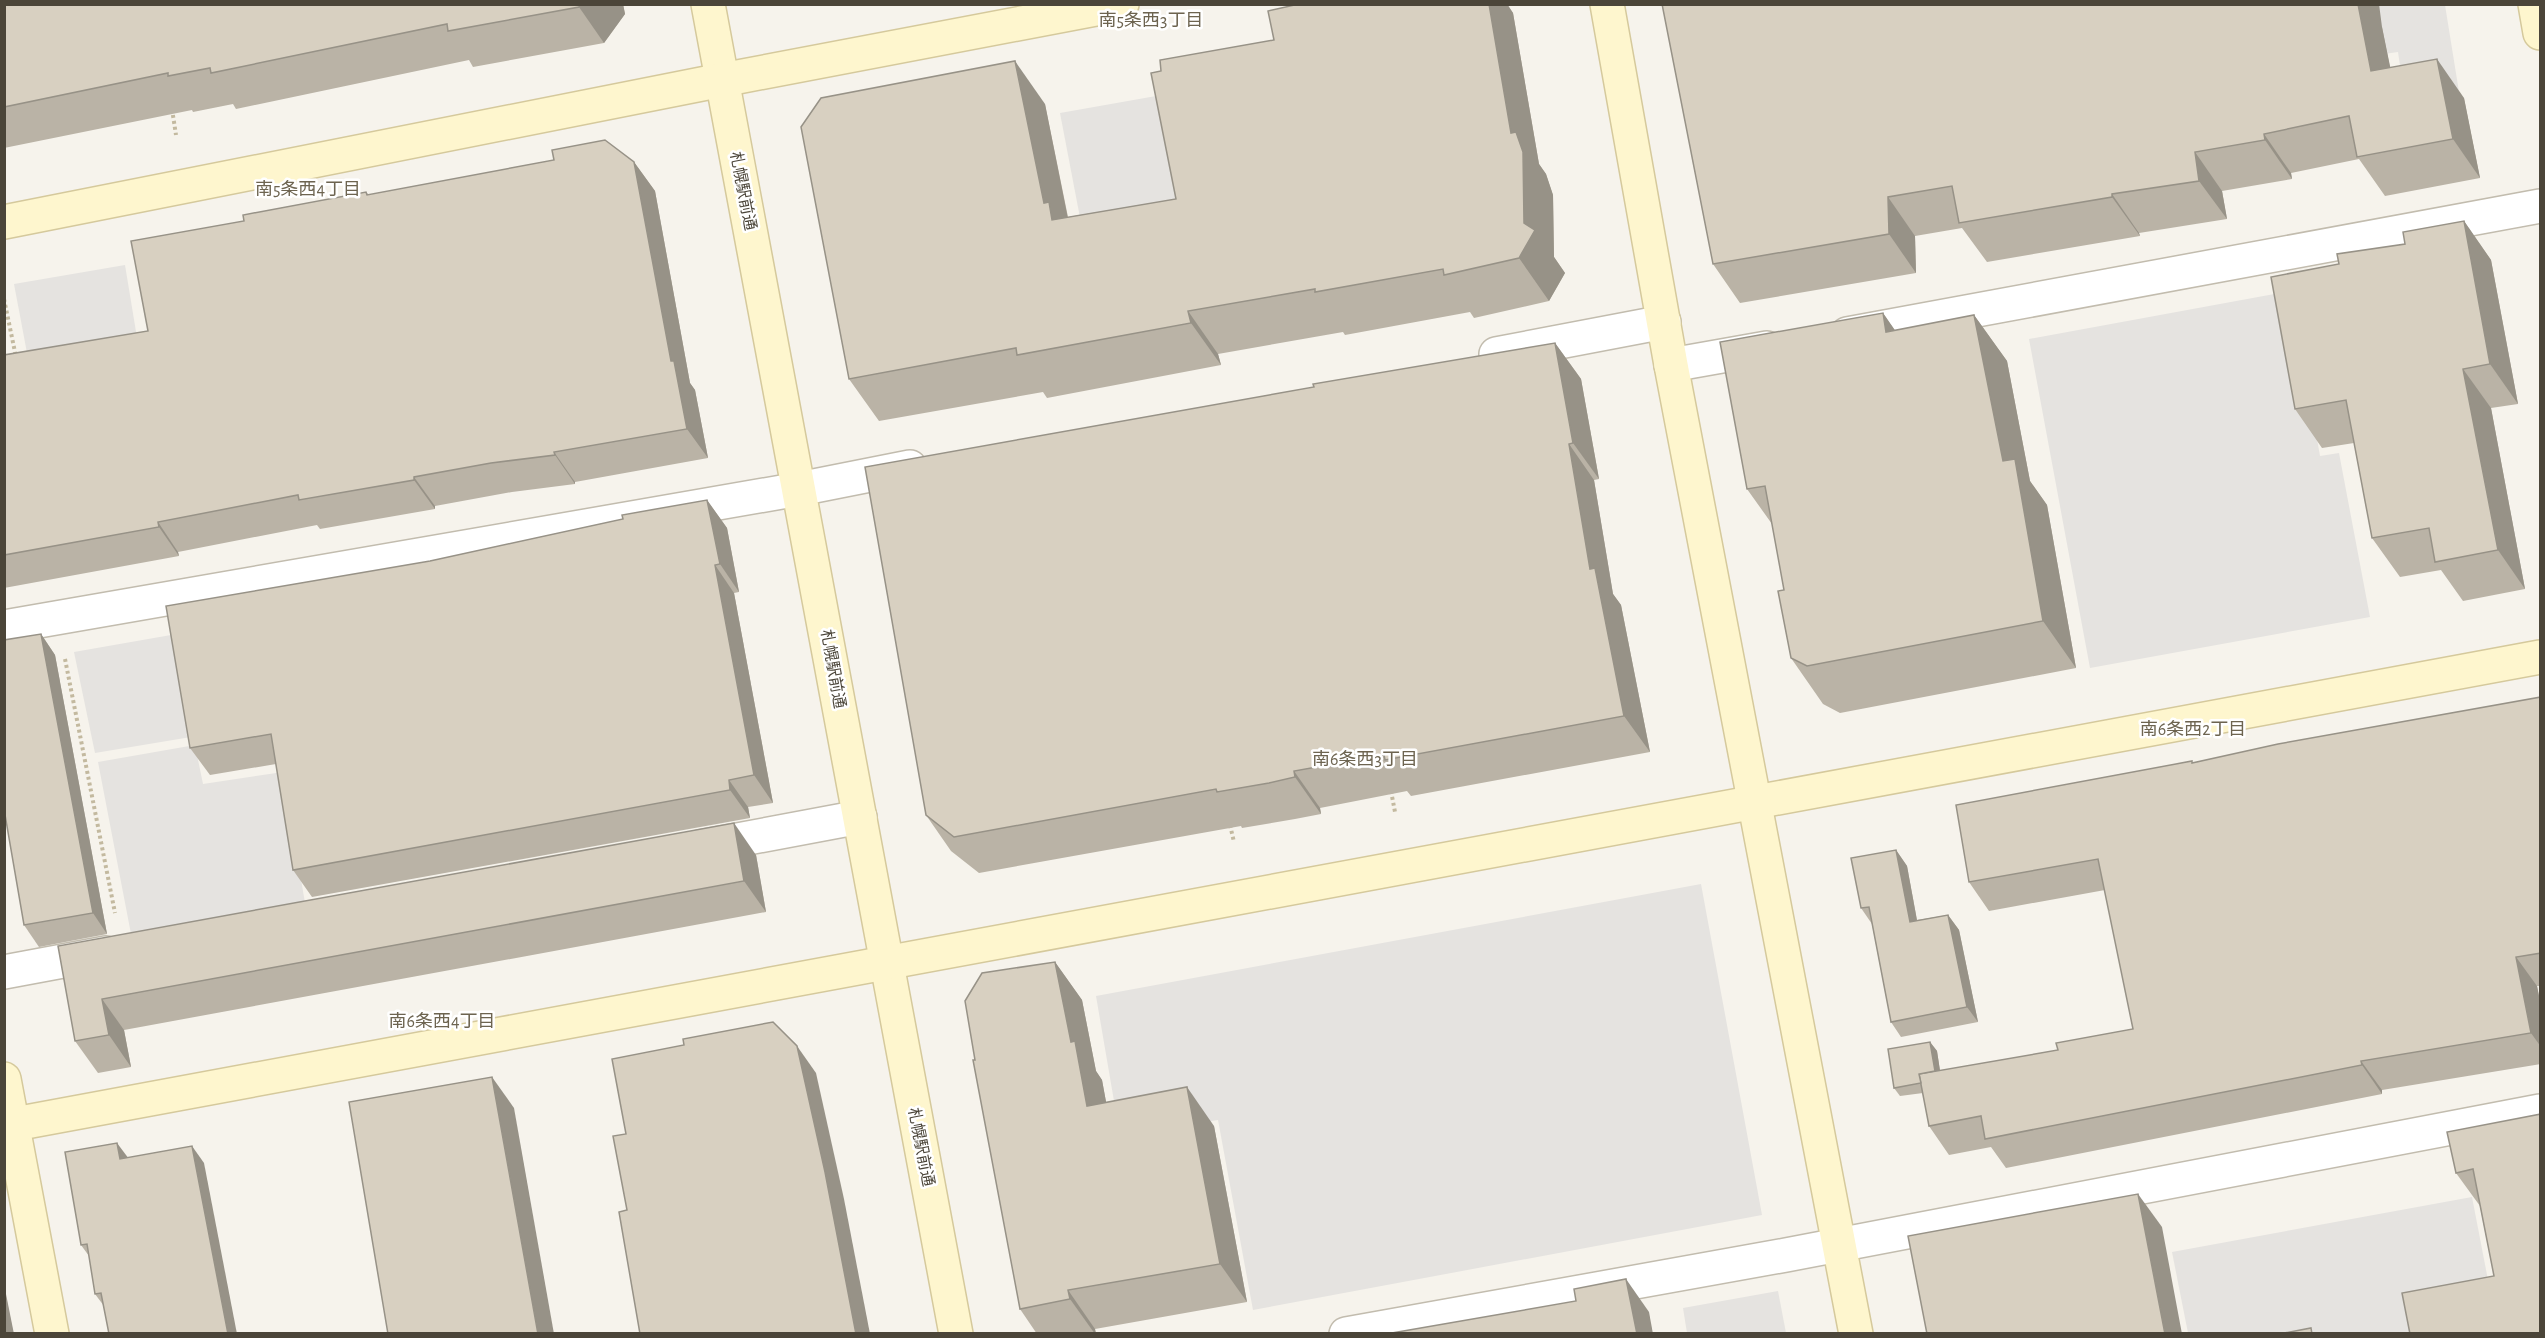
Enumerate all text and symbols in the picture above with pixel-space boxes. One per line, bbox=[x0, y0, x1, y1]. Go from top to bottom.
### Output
district label: 南5条西3丁目 bbox=[1099, 11, 1203, 30]
street label: 札幌駅前通 bbox=[728, 150, 759, 232]
district label: 南5条西4丁目 bbox=[255, 180, 361, 199]
street label: 札幌駅前通 bbox=[818, 628, 849, 710]
district label: 南6条西2丁目 bbox=[2140, 720, 2246, 739]
district label: 南6条西3丁目 bbox=[1312, 750, 1418, 769]
district label: 南6条西4丁目 bbox=[388, 1012, 496, 1031]
street label: 札幌駅前通 bbox=[906, 1106, 937, 1188]

